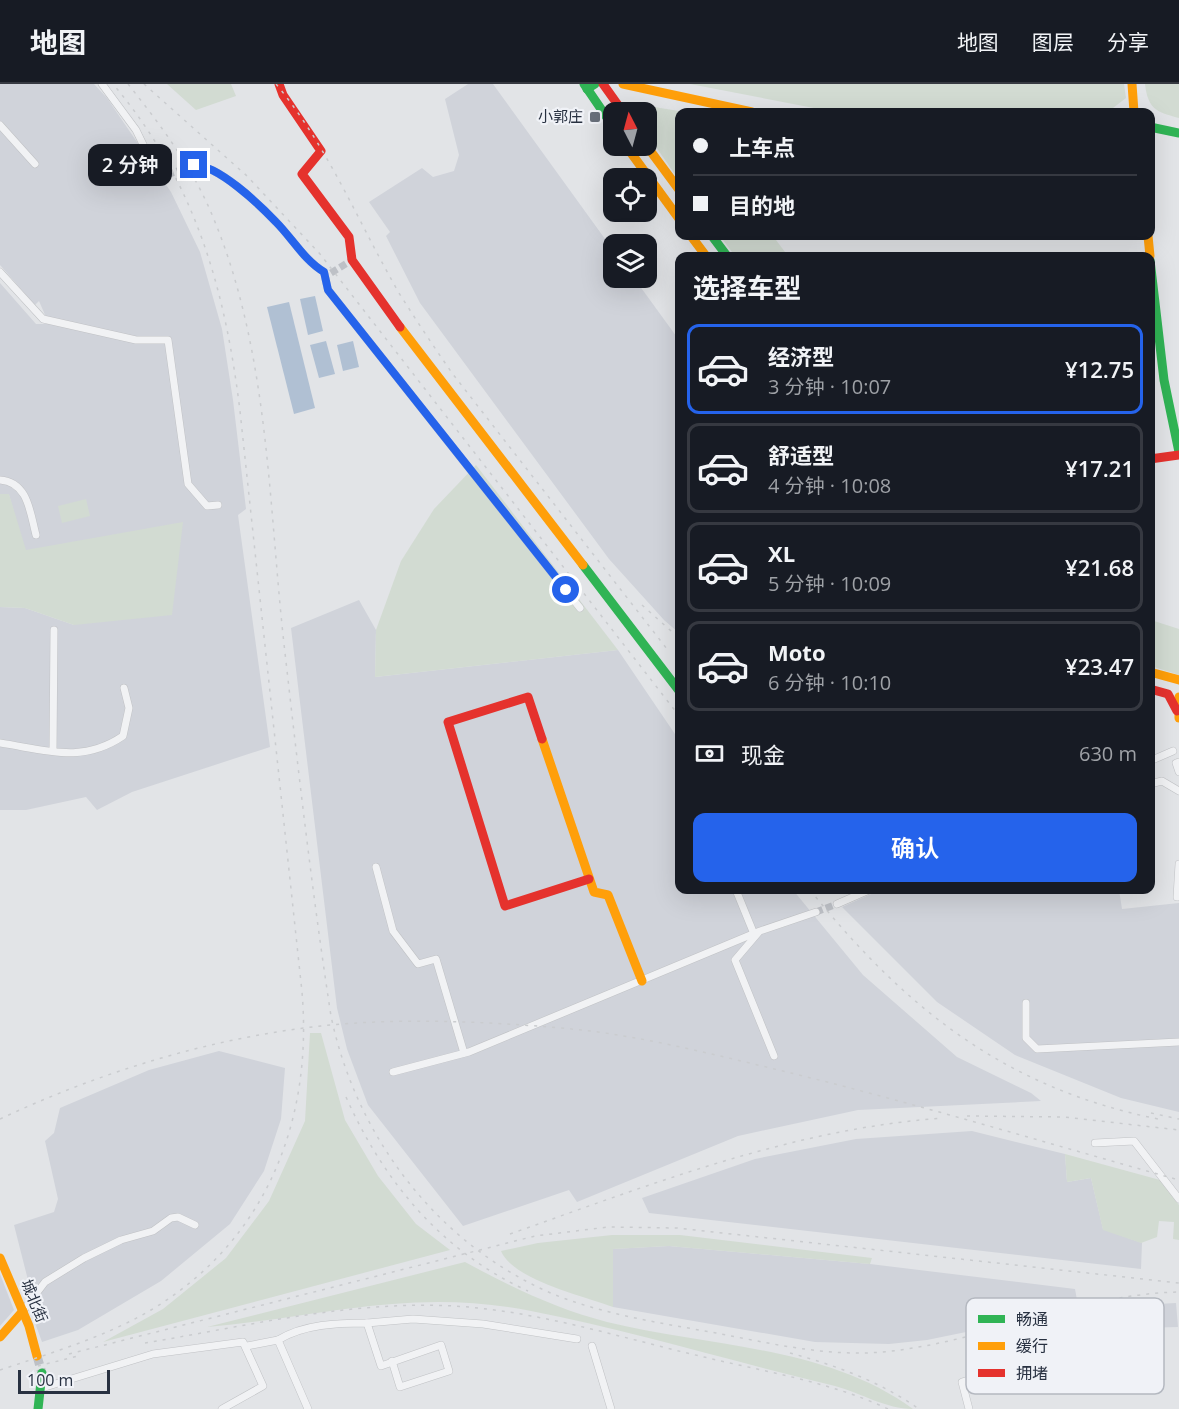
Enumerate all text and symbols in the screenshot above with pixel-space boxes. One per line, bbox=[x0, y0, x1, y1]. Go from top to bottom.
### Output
text: 地图 bbox=[30, 23, 86, 61]
text: 地图 bbox=[957, 28, 999, 56]
text: 图层 bbox=[1032, 28, 1074, 56]
text: 分享 bbox=[1107, 28, 1149, 56]
north arrow bbox=[603, 102, 657, 156]
map controls bbox=[603, 102, 657, 288]
place label: 小郭庄 bbox=[538, 106, 583, 126]
marker: 小郭庄 bbox=[588, 110, 602, 124]
text: 上车点 bbox=[729, 132, 795, 162]
callout: 2 分钟 bbox=[89, 144, 173, 186]
text: 2 分钟 bbox=[102, 151, 158, 178]
route end bbox=[180, 151, 207, 178]
button: locate bbox=[603, 168, 657, 222]
text: 目的地 bbox=[729, 190, 795, 220]
button: layers bbox=[603, 234, 657, 288]
text: 选择车型 bbox=[693, 269, 801, 306]
text: 经济型 bbox=[768, 341, 834, 371]
icon: car bbox=[696, 342, 750, 396]
text: ¥12.75 bbox=[1065, 354, 1134, 384]
text: 3 分钟 · 10:07 bbox=[768, 373, 891, 400]
text: 舒适型 bbox=[768, 440, 834, 470]
icon: car bbox=[696, 441, 750, 495]
text: ¥17.21 bbox=[1065, 453, 1134, 483]
text: 4 分钟 · 10:08 bbox=[768, 472, 891, 499]
text: XL bbox=[768, 538, 795, 568]
icon: car bbox=[696, 540, 750, 594]
text: ¥21.68 bbox=[1065, 552, 1134, 582]
text: 5 分钟 · 10:09 bbox=[768, 570, 891, 597]
route start bbox=[552, 576, 579, 603]
text: Moto bbox=[768, 637, 826, 667]
icon: car bbox=[696, 639, 750, 693]
text: ¥23.47 bbox=[1065, 651, 1134, 681]
text: 6 分钟 · 10:10 bbox=[768, 669, 891, 696]
icon: cash bbox=[693, 737, 726, 770]
text: 现金 bbox=[741, 739, 785, 769]
text: 630 m bbox=[1079, 740, 1137, 767]
button: 确认 bbox=[693, 813, 1137, 882]
street label: 城北街 bbox=[17, 1276, 53, 1325]
legend bbox=[966, 1298, 1164, 1394]
text: 畅通 bbox=[1016, 1308, 1048, 1330]
text: 缓行 bbox=[1016, 1335, 1048, 1357]
text: 拥堵 bbox=[1016, 1362, 1048, 1384]
scale bar bbox=[18, 1367, 110, 1394]
text: 100 m bbox=[27, 1369, 73, 1391]

